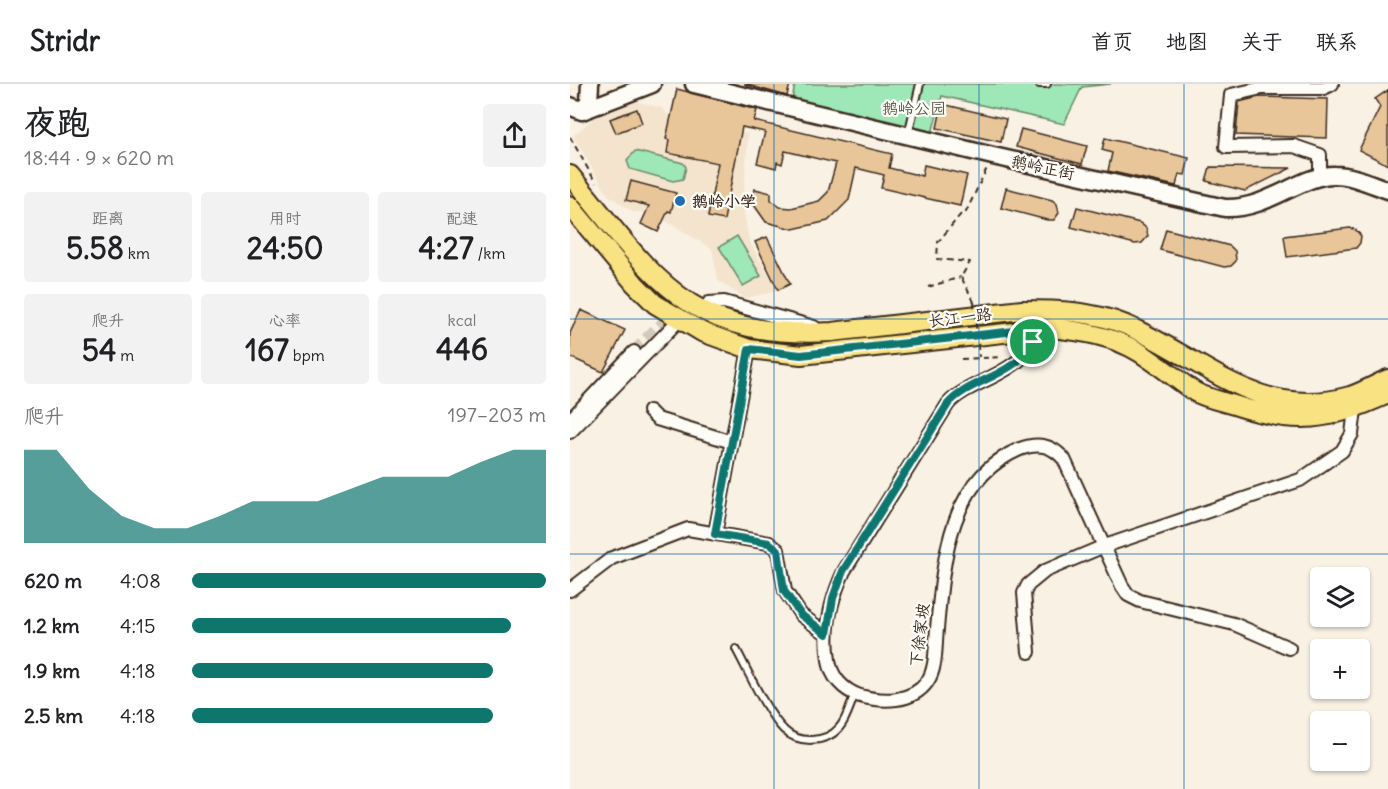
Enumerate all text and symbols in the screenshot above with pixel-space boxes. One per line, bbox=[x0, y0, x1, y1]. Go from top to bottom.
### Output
text: Stridr bbox=[30, 23, 100, 59]
text: 首页 bbox=[1091, 28, 1133, 55]
text: 地图 bbox=[1166, 28, 1208, 55]
text: 关于 bbox=[1241, 28, 1283, 55]
text: 联系 bbox=[1316, 28, 1358, 55]
park label: 鹅岭公园 bbox=[882, 98, 946, 118]
text: 夜跑 bbox=[24, 101, 90, 143]
button: share bbox=[483, 104, 546, 167]
text: 18:44 · 9 × 620 m bbox=[24, 145, 174, 170]
street label: 鹅岭正街 bbox=[1010, 151, 1076, 183]
place label: 鹅岭小学 bbox=[692, 191, 756, 211]
marker: 鹅岭小学 bbox=[673, 194, 687, 208]
text: 距离 bbox=[92, 208, 124, 228]
text: 用时 bbox=[269, 208, 301, 228]
text: 配速 bbox=[446, 208, 478, 228]
text: 5.58 bbox=[66, 229, 124, 267]
text: 24:50 bbox=[246, 229, 324, 267]
text: 4:27 bbox=[418, 229, 474, 267]
text: km bbox=[124, 243, 150, 263]
text: /km bbox=[474, 243, 506, 263]
street label: 长江一路 bbox=[927, 303, 993, 331]
text: 爬升 bbox=[92, 310, 124, 330]
text: 心率 bbox=[269, 310, 301, 330]
text: kcal bbox=[448, 310, 476, 330]
pin bbox=[1007, 316, 1058, 367]
icon: arrive bbox=[1016, 325, 1049, 358]
text: 446 bbox=[436, 330, 488, 368]
text: 54 bbox=[82, 331, 116, 369]
text: 167 bbox=[245, 331, 289, 369]
text: m bbox=[116, 345, 134, 365]
text: bpm bbox=[289, 345, 325, 365]
text: 197–203 m bbox=[448, 402, 546, 427]
text: 爬升 bbox=[24, 403, 64, 428]
map controls bbox=[1310, 567, 1370, 771]
button: layers bbox=[1310, 567, 1370, 627]
text: 620 m bbox=[24, 568, 82, 593]
text: 4:08 bbox=[120, 568, 161, 593]
street label: 下徐家坡 bbox=[905, 602, 933, 668]
text: 1.2 km bbox=[24, 613, 80, 638]
text: 4:15 bbox=[120, 613, 156, 638]
button: + bbox=[1310, 639, 1370, 699]
text: 1.9 km bbox=[24, 658, 80, 683]
text: 4:18 bbox=[120, 658, 156, 683]
text: 2.5 km bbox=[24, 703, 83, 728]
text: 4:18 bbox=[120, 703, 156, 728]
button: − bbox=[1310, 711, 1370, 771]

